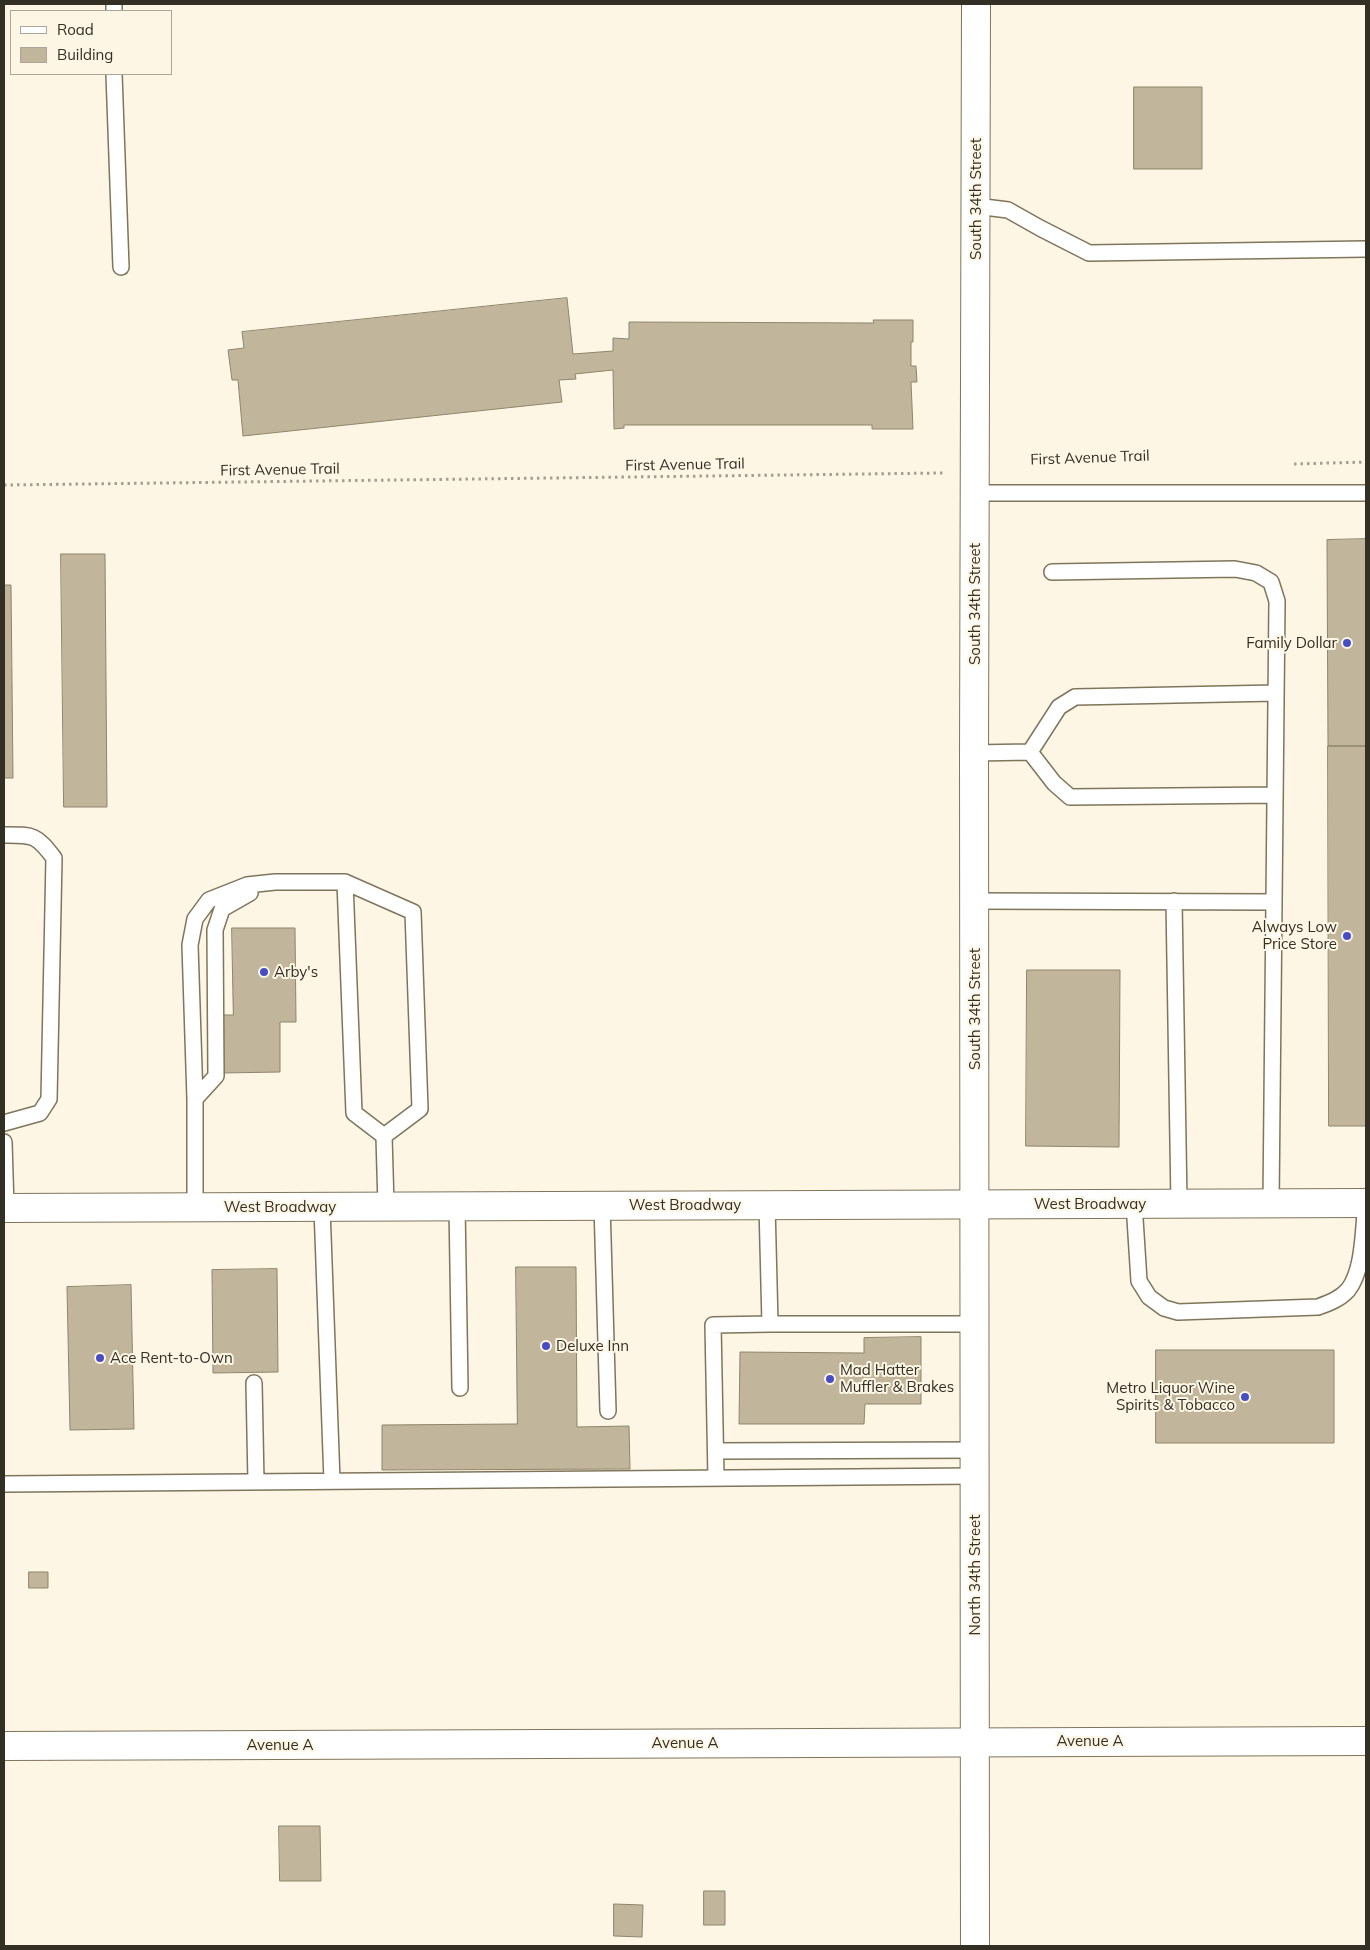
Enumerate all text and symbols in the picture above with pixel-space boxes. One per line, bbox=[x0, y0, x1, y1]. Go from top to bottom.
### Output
legend bbox=[10, 10, 172, 75]
text: Road bbox=[57, 20, 94, 39]
text: Building bbox=[57, 45, 113, 64]
street label: South 34th Street bbox=[967, 138, 985, 260]
street label: First Avenue Trail bbox=[1030, 447, 1150, 469]
street label: First Avenue Trail bbox=[625, 455, 745, 475]
street label: First Avenue Trail bbox=[220, 460, 340, 480]
street label: South 34th Street bbox=[966, 543, 984, 665]
place label: Family Dollar bbox=[1246, 634, 1337, 652]
marker: Family Dollar bbox=[1341, 637, 1353, 649]
place label: Always Low Price Store bbox=[1252, 918, 1337, 953]
marker: Always Low Price Store bbox=[1341, 930, 1353, 942]
street label: South 34th Street bbox=[966, 948, 984, 1070]
place label: Arby's bbox=[274, 963, 318, 981]
marker: Arby's bbox=[258, 966, 270, 978]
street label: West Broadway bbox=[1034, 1195, 1146, 1213]
street label: West Broadway bbox=[629, 1196, 741, 1214]
street label: West Broadway bbox=[224, 1198, 336, 1216]
place label: Deluxe Inn bbox=[556, 1337, 629, 1355]
marker: Deluxe Inn bbox=[540, 1340, 552, 1352]
place label: Ace Rent-to-Own bbox=[110, 1349, 233, 1367]
marker: Ace Rent-to-Own bbox=[94, 1352, 106, 1364]
place label: Mad Hatter Muffler & Brakes bbox=[840, 1361, 954, 1396]
marker: Mad Hatter Muffler & Brakes bbox=[824, 1373, 836, 1385]
place label: Metro Liquor Wine Spirits & Tobacco bbox=[1106, 1379, 1235, 1414]
marker: Metro Liquor Wine Spirits & Tobacco bbox=[1239, 1391, 1251, 1403]
street label: North 34th Street bbox=[966, 1514, 984, 1636]
street label: Avenue A bbox=[1056, 1732, 1124, 1750]
street label: Avenue A bbox=[651, 1734, 719, 1752]
street label: Avenue A bbox=[246, 1736, 314, 1754]

